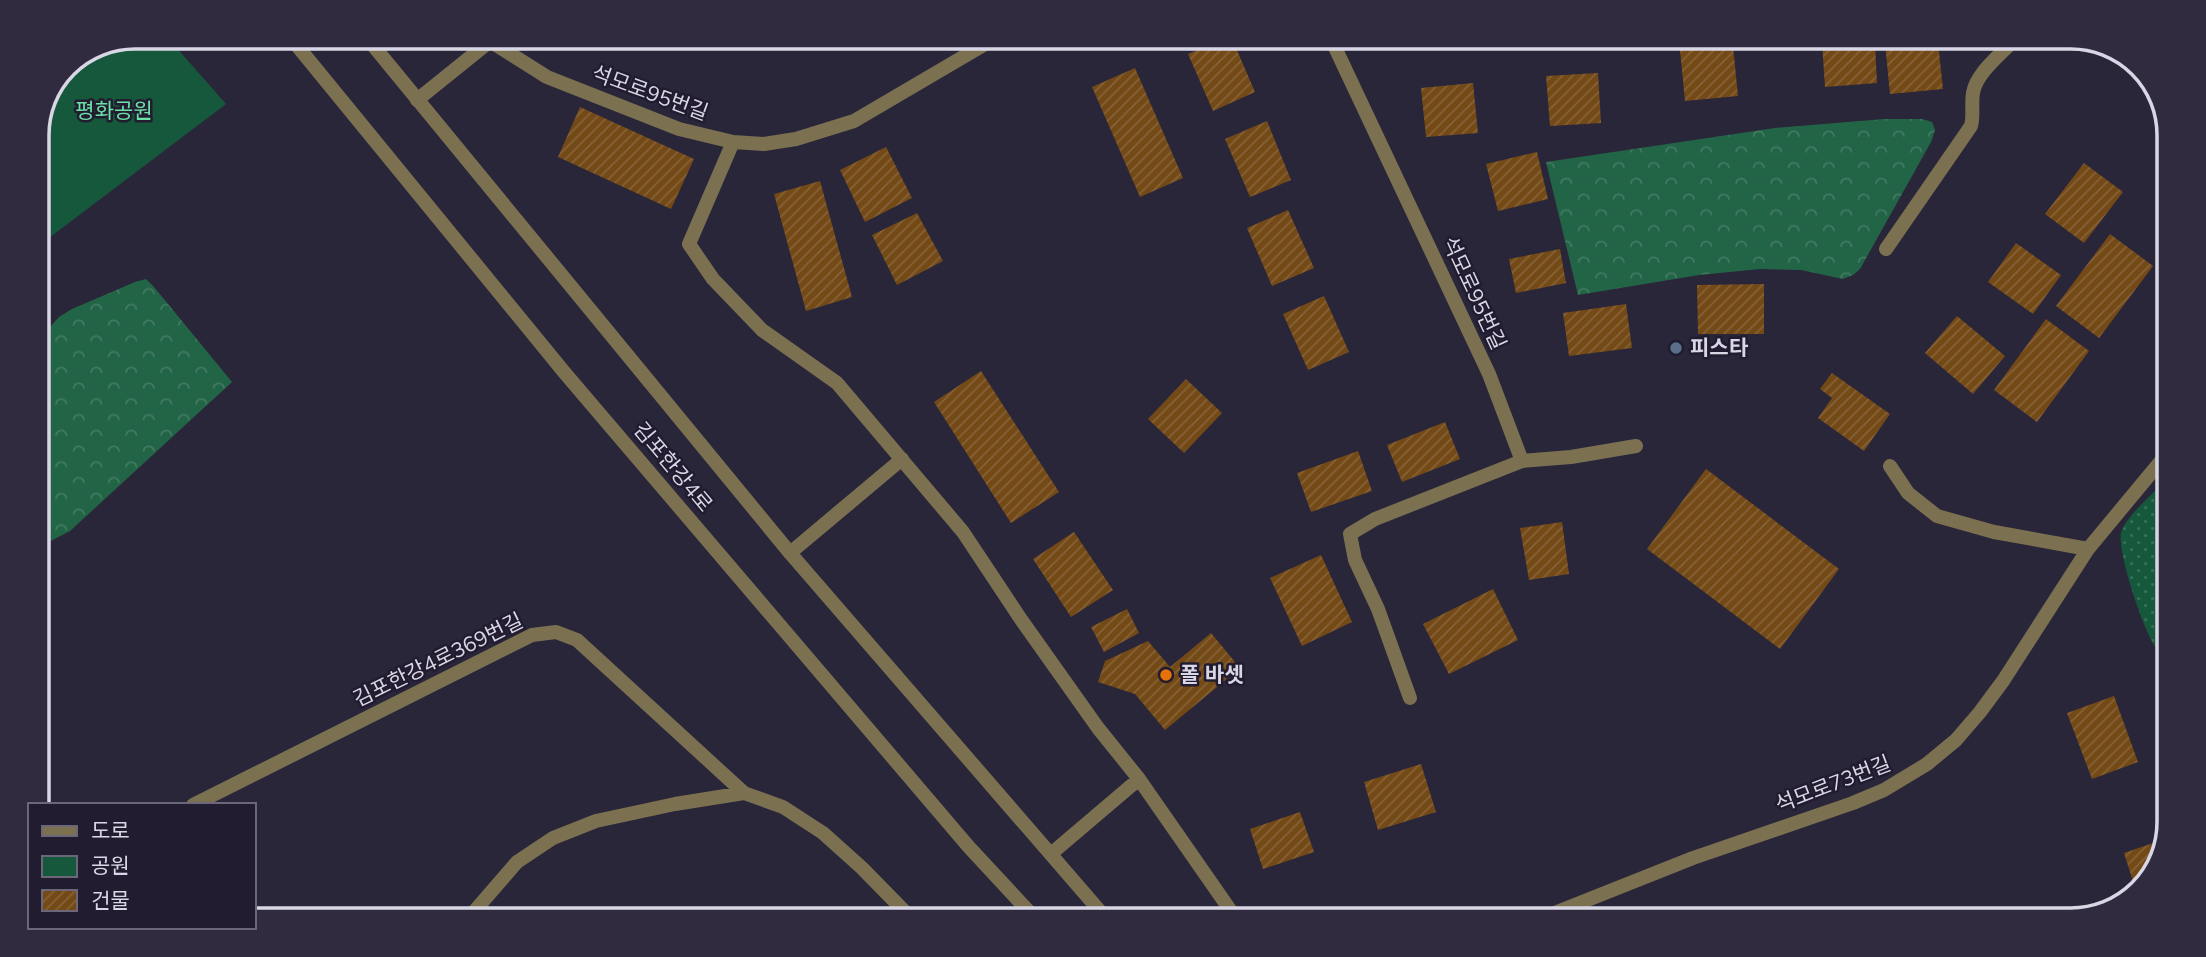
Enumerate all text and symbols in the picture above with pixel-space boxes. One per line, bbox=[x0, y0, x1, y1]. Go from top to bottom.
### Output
street label: 석모로95번길 bbox=[589, 59, 712, 125]
park label: 평화공원 bbox=[75, 97, 153, 123]
street label: 석모로95번길 bbox=[1437, 232, 1512, 353]
place label: 피스타 bbox=[1690, 334, 1749, 360]
marker: 피스타 bbox=[1668, 340, 1684, 356]
street label: 김포한강4로 bbox=[629, 416, 719, 517]
street label: 김포한강4로369번길 bbox=[348, 607, 527, 711]
place label: 폴 바셋 bbox=[1180, 661, 1244, 687]
marker: 폴 바셋 bbox=[1158, 667, 1174, 683]
street label: 석모로73번길 bbox=[1771, 749, 1894, 817]
legend bbox=[28, 803, 256, 929]
text: 도로 bbox=[91, 817, 130, 843]
text: 공원 bbox=[91, 852, 130, 878]
text: 건물 bbox=[91, 887, 130, 913]

